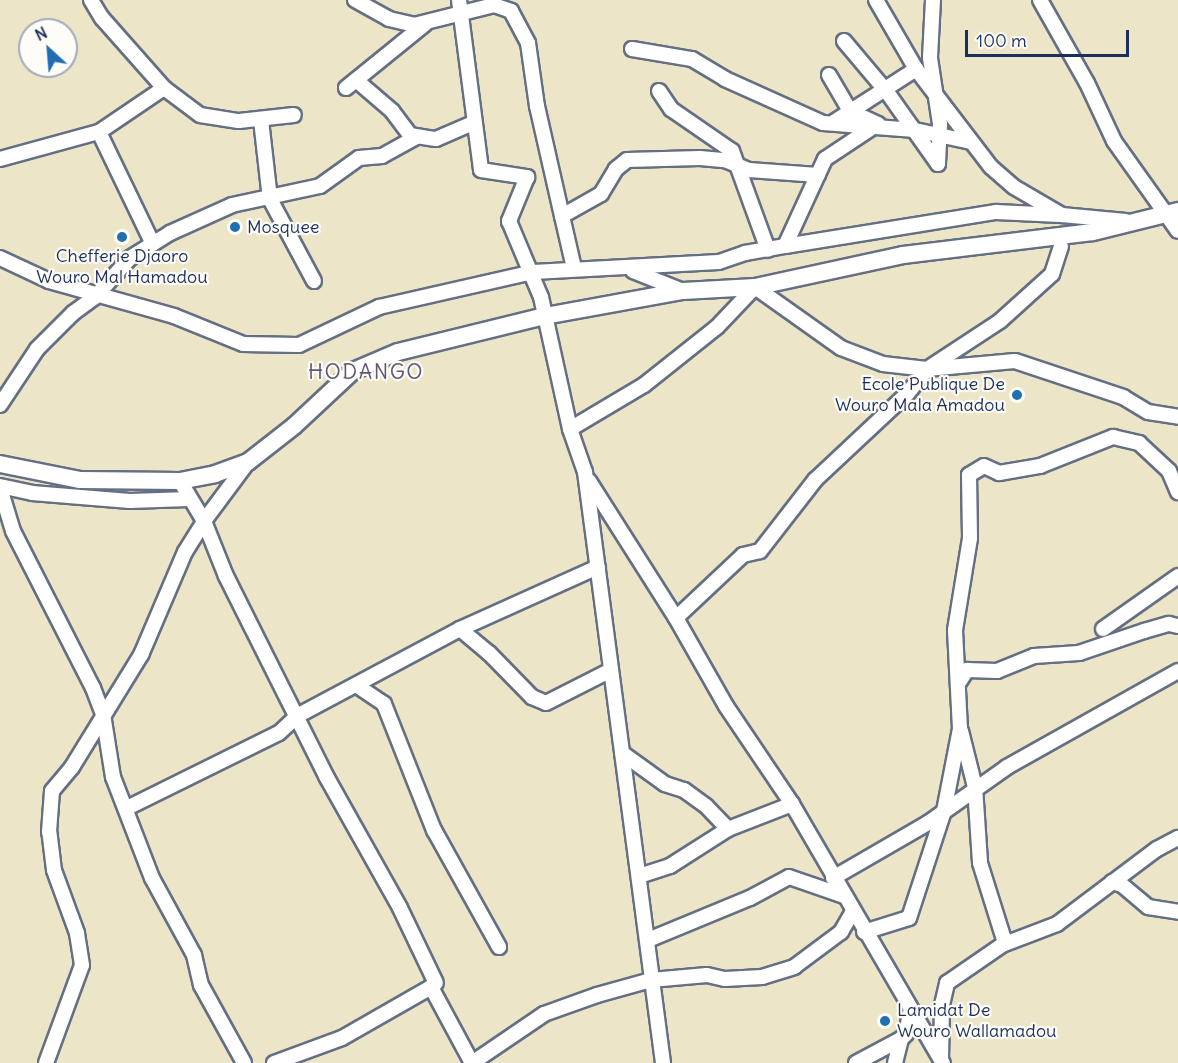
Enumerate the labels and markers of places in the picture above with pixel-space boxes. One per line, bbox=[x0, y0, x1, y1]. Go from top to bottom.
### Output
place label: Mosquee bbox=[247, 216, 320, 238]
marker: Mosquee bbox=[228, 220, 242, 234]
marker: Chefferie Djaoro Wouro Mal Hamadou bbox=[115, 230, 129, 244]
place label: Chefferie Djaoro Wouro Mal Hamadou bbox=[36, 246, 208, 288]
place label: Ecole Publique De Wouro Mala Amadou bbox=[835, 374, 1005, 416]
marker: Ecole Publique De Wouro Mala Amadou bbox=[1010, 388, 1024, 402]
place label: Lamidat De Wouro Wallamadou bbox=[897, 1000, 1057, 1042]
marker: Lamidat De Wouro Wallamadou bbox=[878, 1014, 892, 1028]

